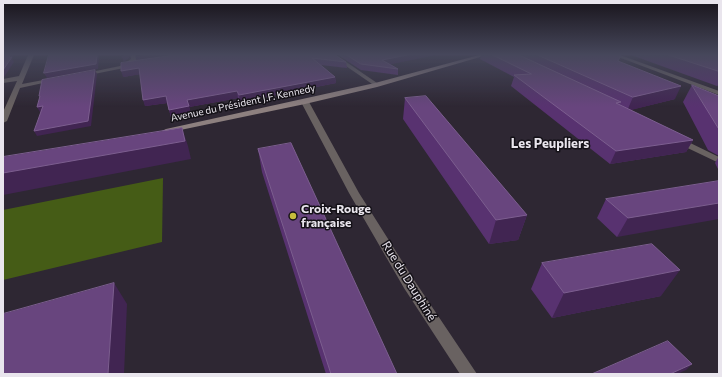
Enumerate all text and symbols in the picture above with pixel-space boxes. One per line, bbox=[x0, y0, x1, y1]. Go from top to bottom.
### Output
street label: Avenue du Président J.F. Kennedy bbox=[170, 82, 316, 124]
district label: Les Peupliers bbox=[511, 136, 589, 152]
place label: Croix-Rouge française bbox=[301, 202, 371, 230]
marker: Croix-Rouge française bbox=[288, 211, 298, 221]
street label: Rue du Dauphiné bbox=[379, 238, 439, 324]

